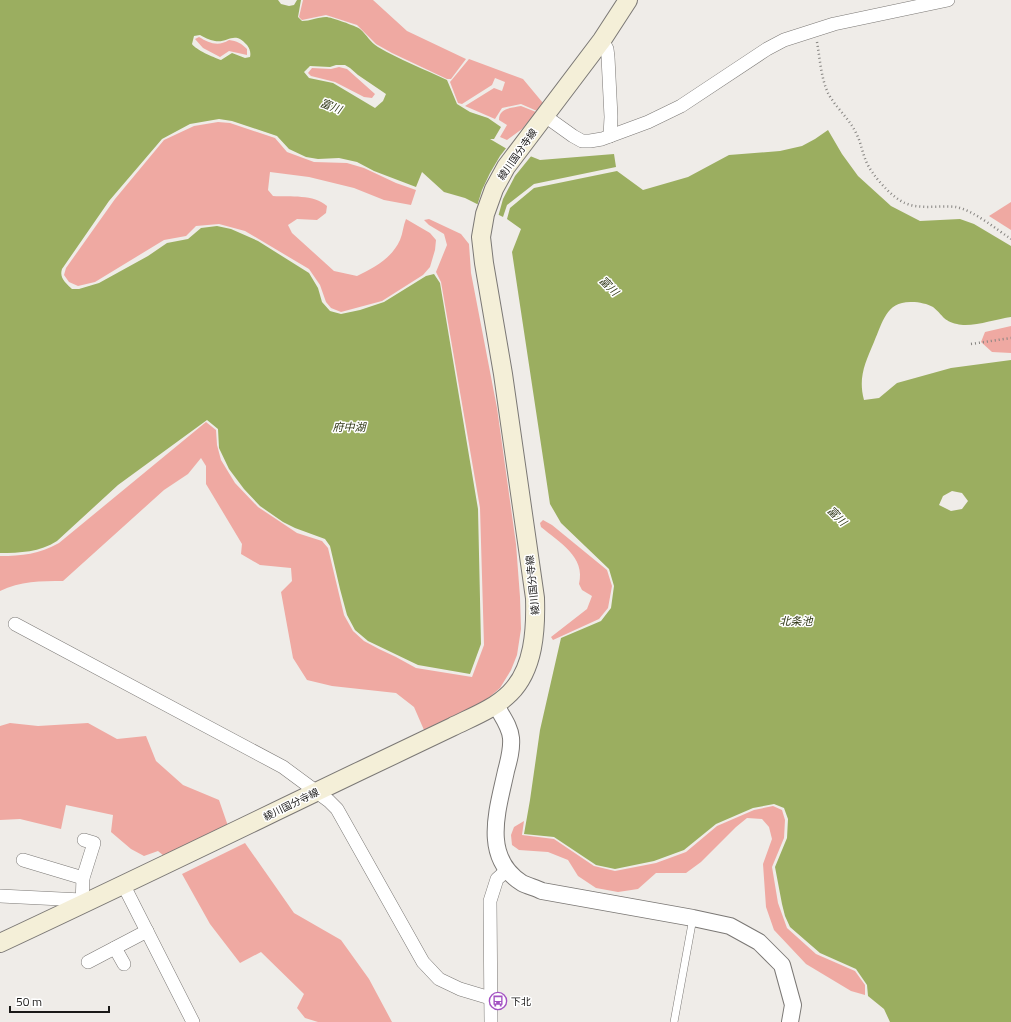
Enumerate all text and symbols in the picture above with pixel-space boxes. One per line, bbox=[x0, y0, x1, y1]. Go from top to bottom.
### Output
water label: 富川 bbox=[318, 95, 345, 118]
street label: 綾川国分寺線 bbox=[494, 125, 541, 183]
water label: 富川 bbox=[596, 273, 623, 300]
water label: 府中湖 bbox=[333, 419, 367, 435]
water label: 富川 bbox=[824, 503, 851, 530]
street label: 綾川国分寺線 bbox=[522, 554, 543, 616]
water label: 北条池 bbox=[780, 613, 813, 629]
street label: 綾川国分寺線 bbox=[261, 785, 321, 824]
scale bar bbox=[10, 988, 109, 1014]
bus stop icon: 下北 bbox=[488, 991, 508, 1011]
text: 50 m bbox=[16, 992, 42, 1011]
place label: 下北 bbox=[511, 994, 531, 1009]

